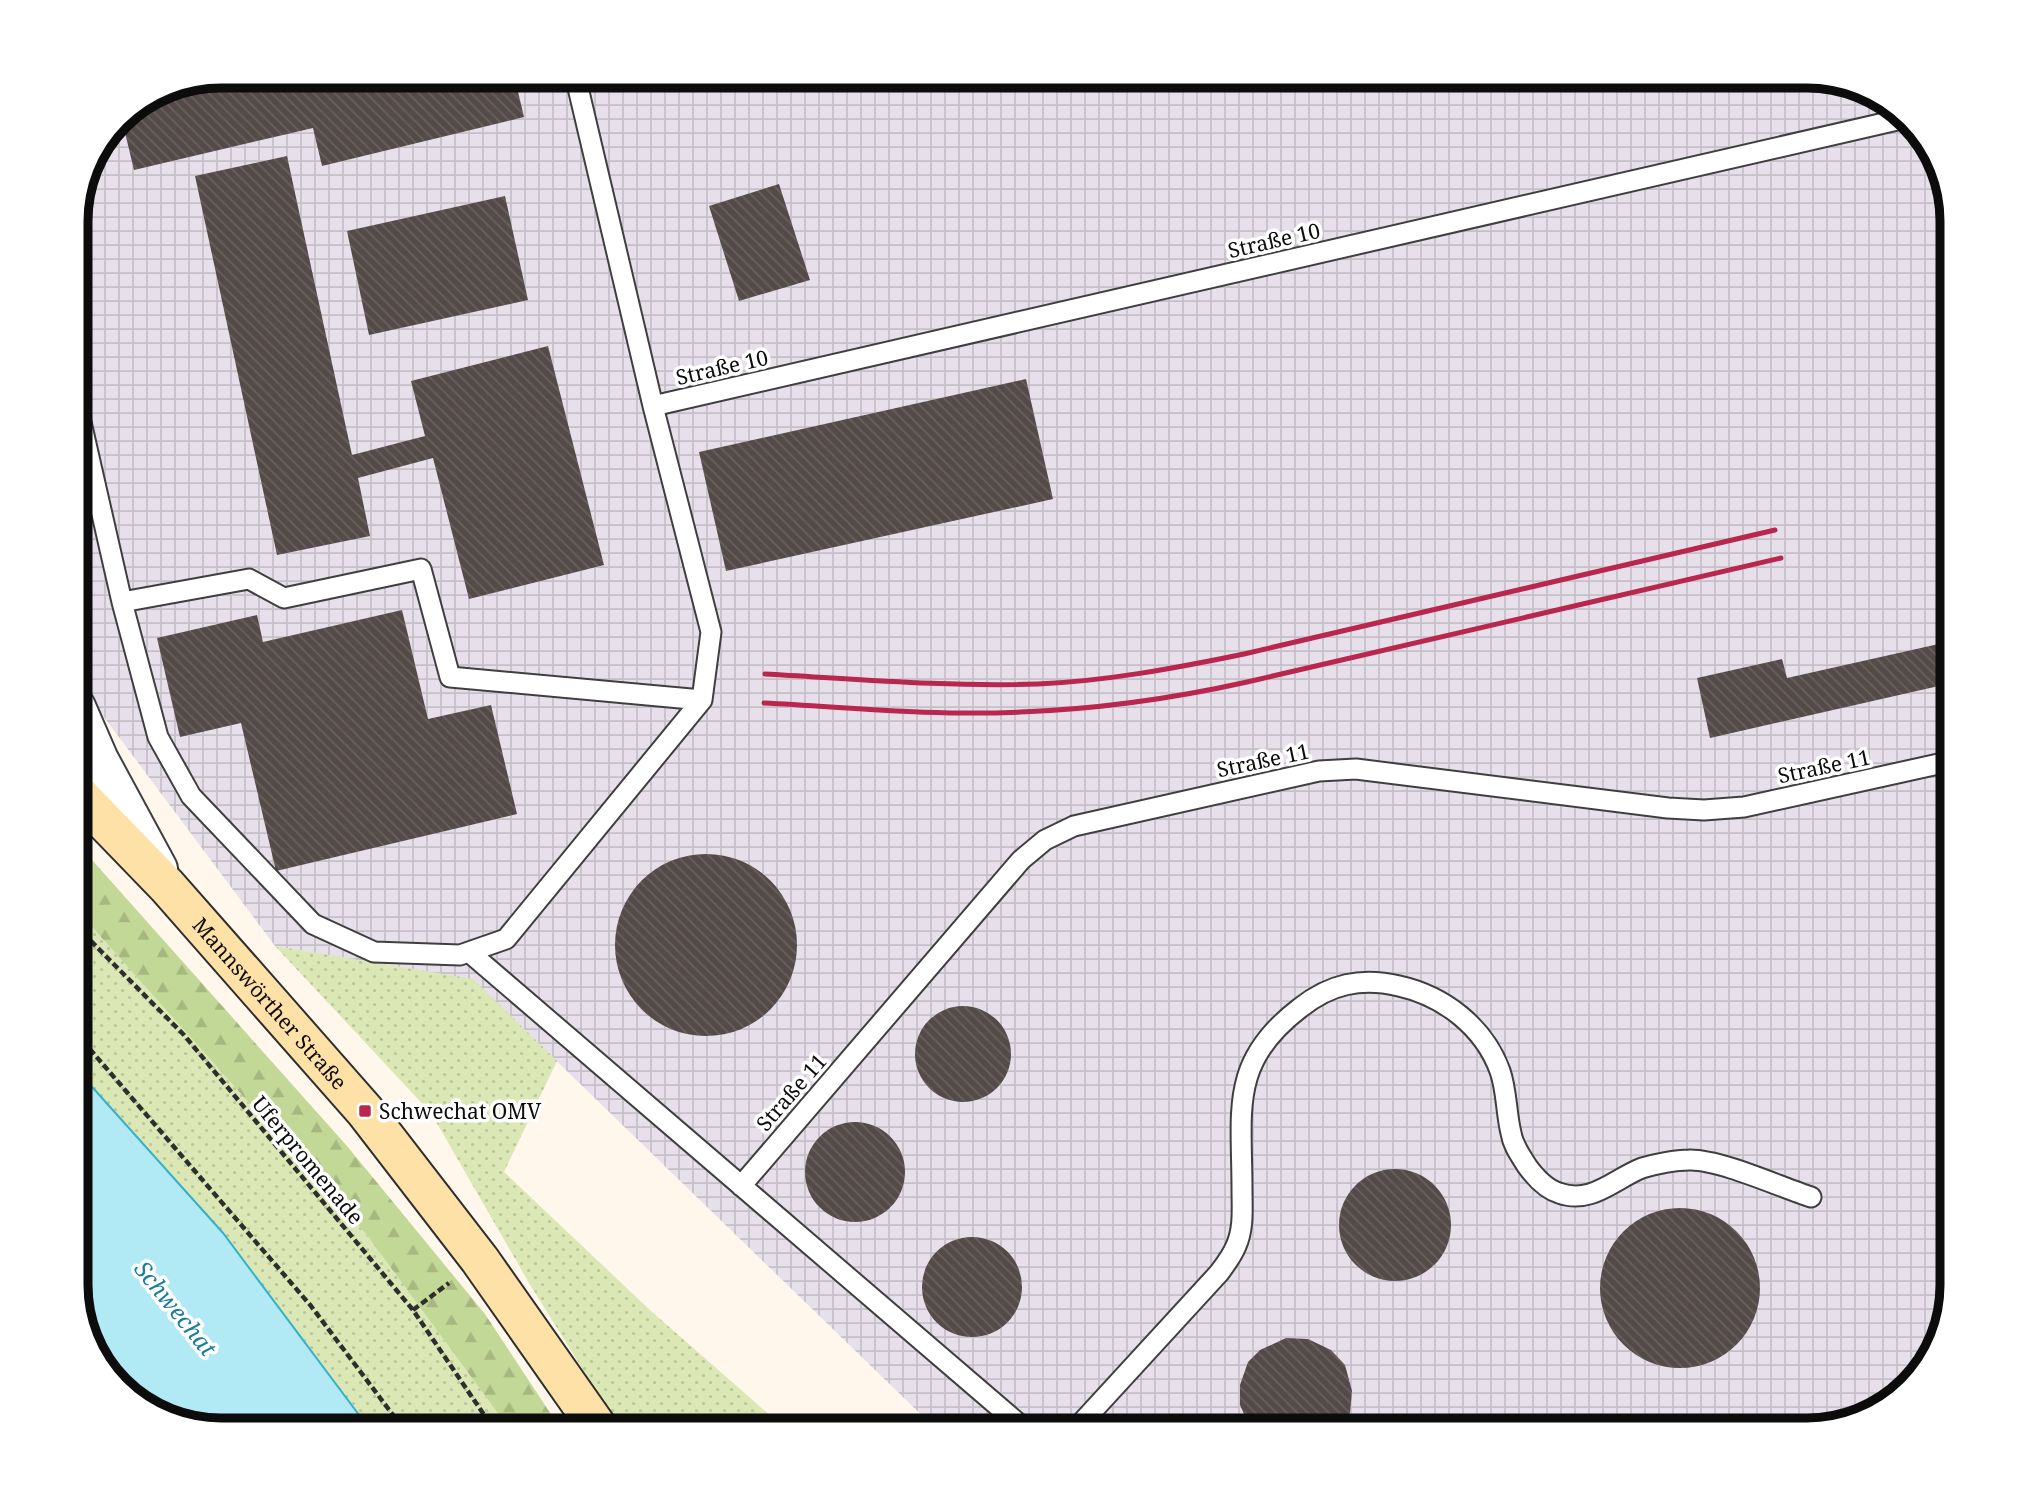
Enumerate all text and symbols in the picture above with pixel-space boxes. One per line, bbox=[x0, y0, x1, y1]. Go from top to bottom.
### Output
street label: Straße 10 bbox=[1225, 216, 1323, 264]
street label: Straße 10 bbox=[673, 343, 771, 391]
street label: Straße 11 bbox=[1214, 737, 1312, 783]
street label: Straße 11 bbox=[1775, 743, 1873, 789]
street label: Mannswörther Straße bbox=[187, 911, 354, 1095]
street label: Straße 11 bbox=[750, 1047, 832, 1137]
street label: Uferpromenade bbox=[246, 1090, 370, 1230]
place label: Schwechat OMV bbox=[379, 1097, 542, 1125]
marker: Schwechat OMV bbox=[357, 1103, 373, 1119]
water label: Schwechat bbox=[128, 1253, 225, 1363]

